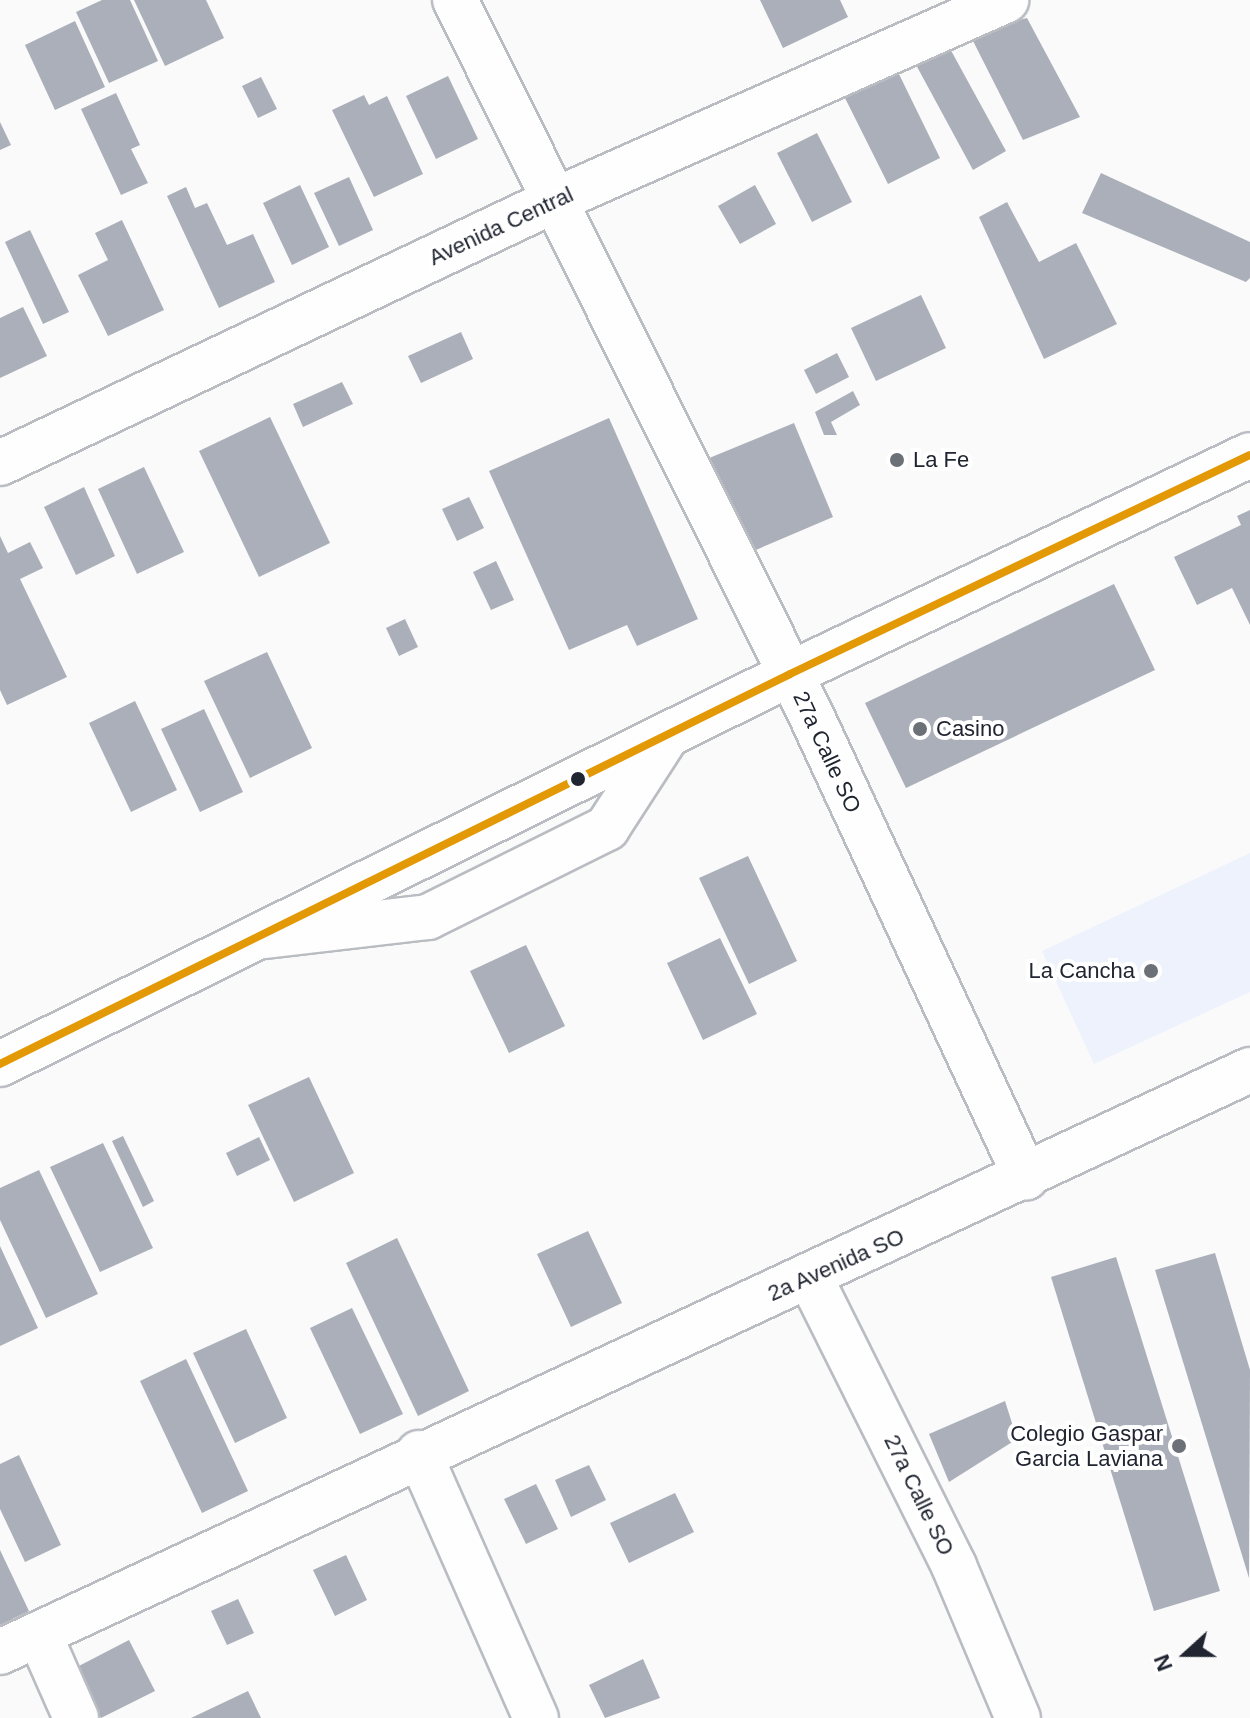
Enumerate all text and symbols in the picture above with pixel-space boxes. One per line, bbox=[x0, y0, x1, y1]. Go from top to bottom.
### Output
street label: Avenida Central bbox=[425, 181, 577, 271]
place label: La Fe bbox=[913, 447, 969, 473]
marker: La Fe bbox=[888, 451, 906, 469]
street label: 27a Calle SO bbox=[787, 687, 867, 817]
place label: Casino bbox=[936, 716, 1004, 742]
marker: Casino bbox=[911, 720, 929, 738]
unlabelled marker bbox=[570, 771, 586, 787]
place label: La Cancha bbox=[1029, 958, 1135, 984]
marker: La Cancha bbox=[1142, 962, 1160, 980]
street label: 2a Avenida SO bbox=[763, 1223, 909, 1307]
place label: Colegio Gaspar Garcia Laviana bbox=[1010, 1420, 1163, 1472]
street label: 27a Calle SO bbox=[878, 1430, 960, 1560]
marker: Colegio Gaspar Garcia Laviana bbox=[1170, 1437, 1188, 1455]
north arrow bbox=[1146, 1614, 1226, 1694]
text: N bbox=[1149, 1651, 1178, 1675]

